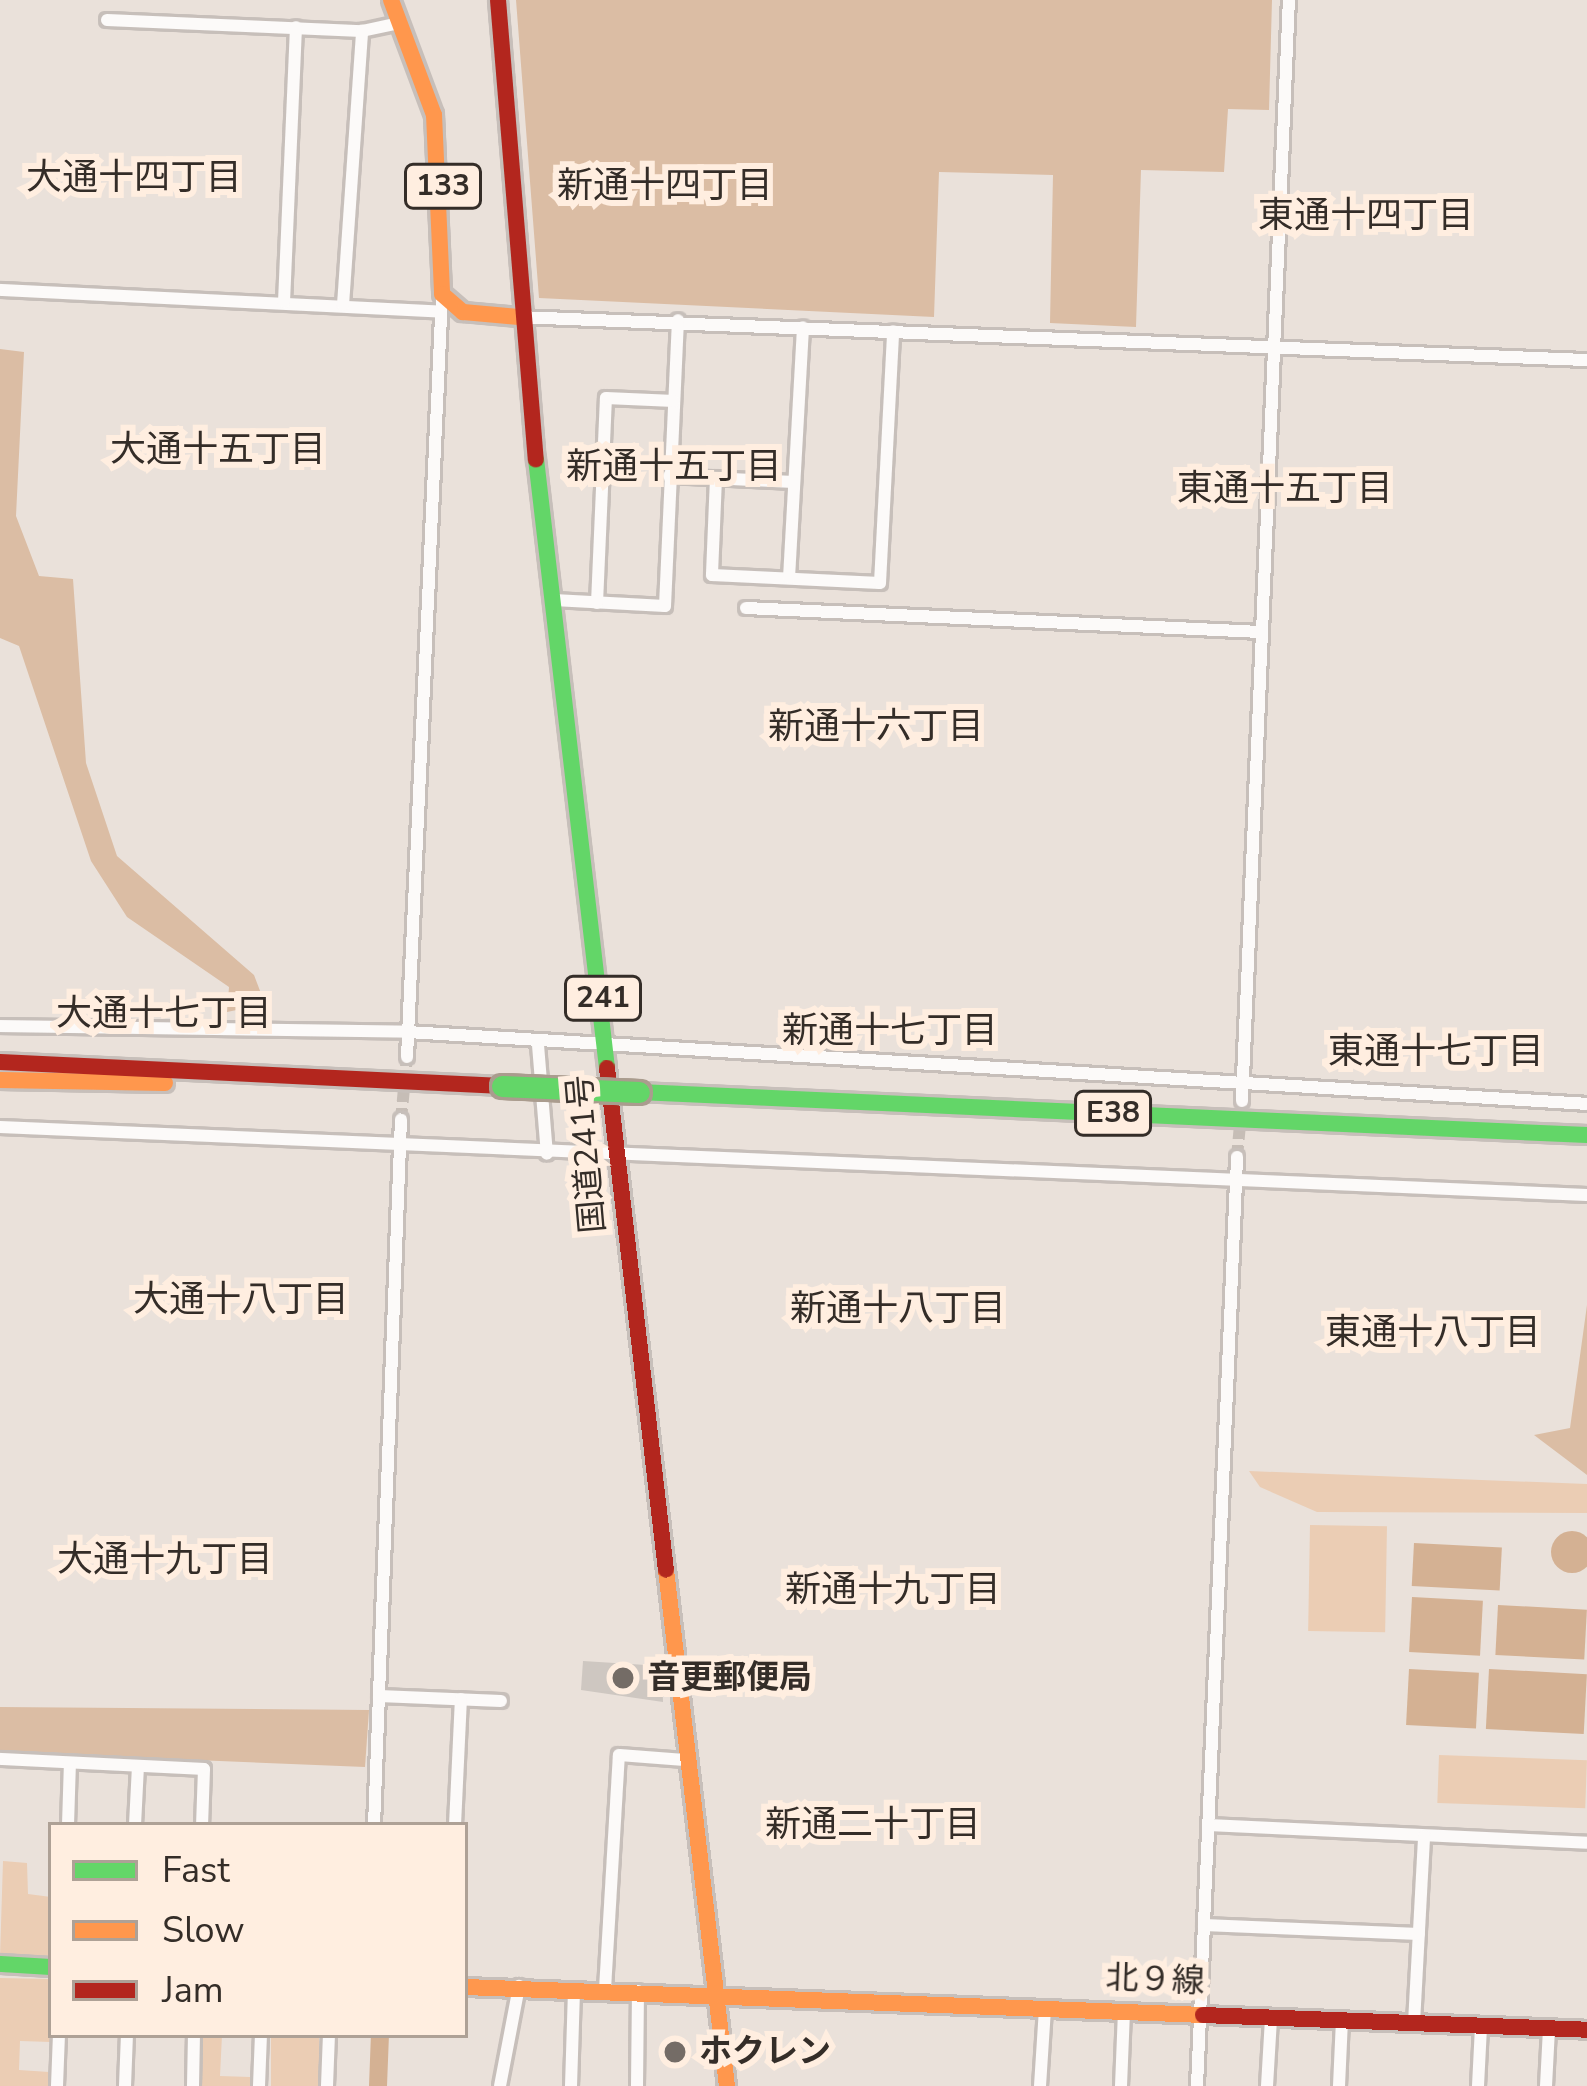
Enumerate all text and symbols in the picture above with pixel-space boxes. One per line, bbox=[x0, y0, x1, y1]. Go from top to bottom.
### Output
district label: 大通十四丁目 bbox=[26, 156, 242, 200]
road number: 133 bbox=[404, 162, 482, 210]
district label: 新通十四丁目 bbox=[557, 164, 773, 208]
district label: 東通十四丁目 bbox=[1258, 194, 1474, 238]
district label: 大通十五丁目 bbox=[110, 428, 326, 472]
district label: 新通十五丁目 bbox=[566, 445, 782, 489]
district label: 東通十五丁目 bbox=[1177, 467, 1393, 511]
district label: 新通十六丁目 bbox=[768, 705, 984, 749]
road number: 241 bbox=[564, 974, 642, 1022]
district label: 大通十七丁目 bbox=[56, 992, 272, 1036]
district label: 新通十七丁目 bbox=[782, 1009, 998, 1053]
district label: 東通十七丁目 bbox=[1328, 1030, 1544, 1074]
street label: 国道241号 bbox=[560, 1073, 614, 1235]
road number: E38 bbox=[1074, 1089, 1152, 1137]
district label: 大通十八丁目 bbox=[133, 1278, 349, 1322]
district label: 新通十八丁目 bbox=[790, 1287, 1006, 1331]
district label: 東通十八丁目 bbox=[1325, 1311, 1541, 1355]
district label: 大通十九丁目 bbox=[57, 1538, 273, 1582]
district label: 新通十九丁目 bbox=[785, 1568, 1001, 1612]
place label: 音更郵便局 bbox=[647, 1658, 812, 1698]
marker: 音更郵便局 bbox=[610, 1665, 636, 1691]
district label: 新通二十丁目 bbox=[765, 1803, 981, 1847]
legend bbox=[48, 1822, 468, 2038]
text: Fast bbox=[162, 1846, 230, 1895]
text: Slow bbox=[162, 1906, 245, 1955]
street label: 北９線 bbox=[1105, 1958, 1205, 2002]
text: Jam bbox=[162, 1966, 224, 2015]
place label: ホクレン bbox=[699, 2032, 831, 2072]
marker: ホクレン bbox=[662, 2039, 688, 2065]

